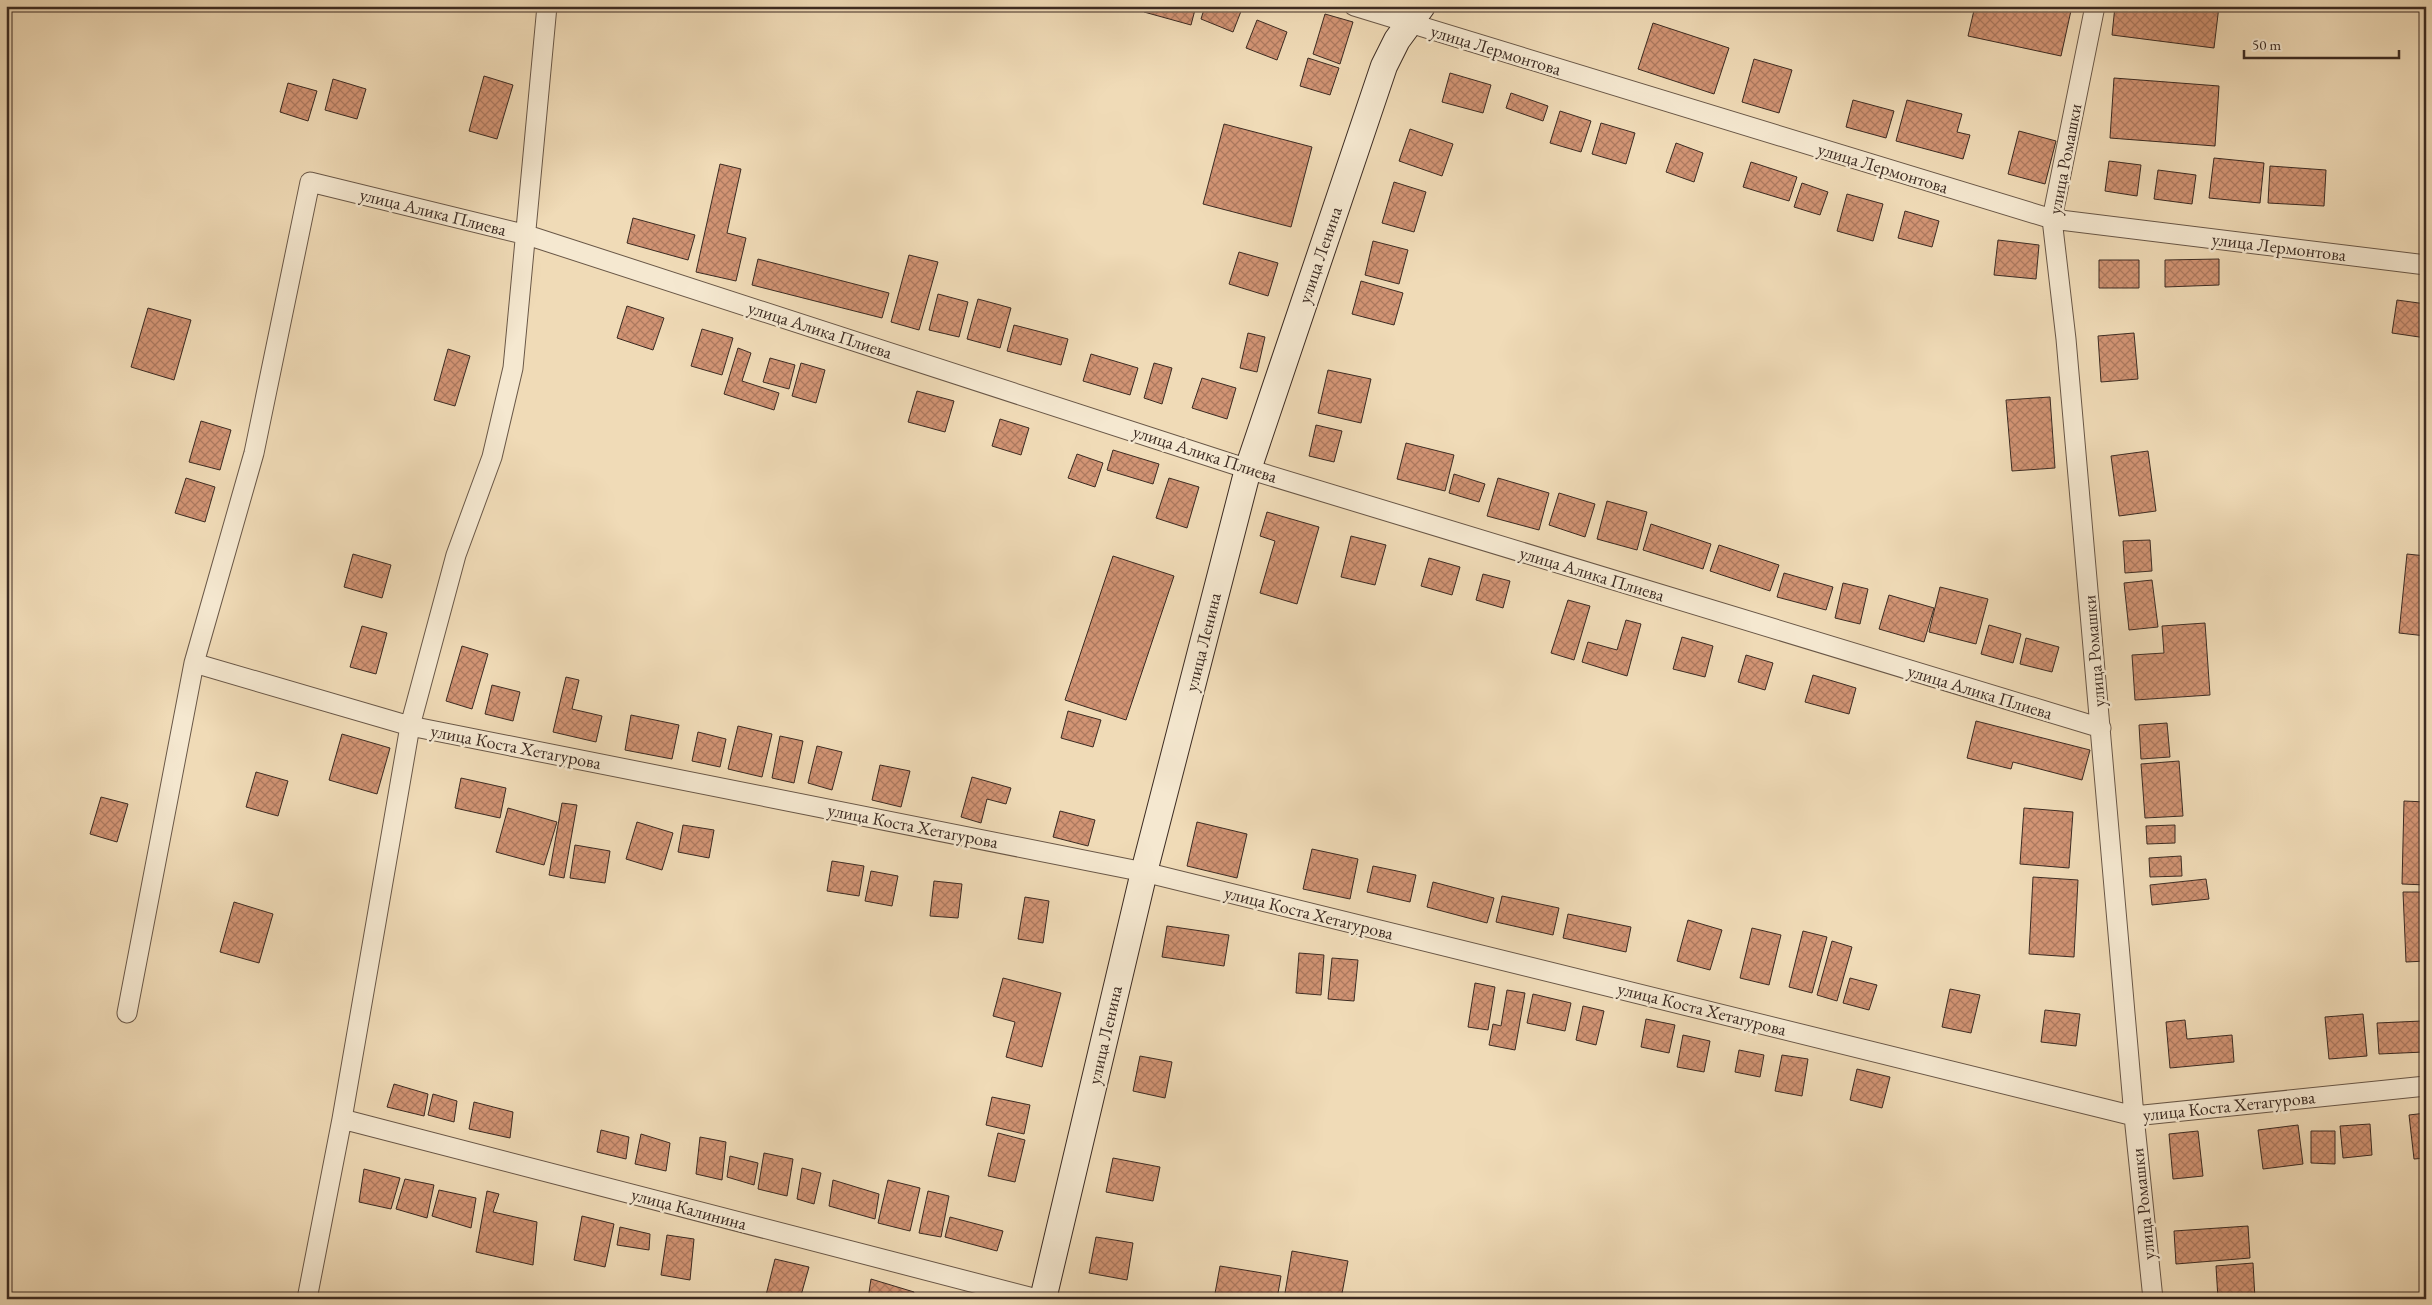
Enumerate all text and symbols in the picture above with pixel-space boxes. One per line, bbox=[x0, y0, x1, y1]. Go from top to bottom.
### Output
street label: улица Лермонтова bbox=[1428, 19, 1565, 81]
scale bar bbox=[2244, 28, 2400, 60]
text: 50 m bbox=[2252, 35, 2281, 54]
street label: улица Ромашки bbox=[2042, 101, 2087, 216]
street label: улица Лермонтова bbox=[1815, 137, 1952, 199]
street label: улица Алика Плиева bbox=[357, 182, 510, 241]
street label: улица Ленина bbox=[1292, 203, 1347, 306]
street label: улица Лермонтова bbox=[2211, 227, 2348, 266]
street label: улица Алика Плиева bbox=[745, 295, 896, 364]
street label: улица Алика Плиева bbox=[1130, 419, 1281, 488]
street label: улица Алика Плиева bbox=[1517, 541, 1668, 607]
street label: улица Ленина bbox=[1179, 589, 1226, 694]
street label: улица Ромашки bbox=[2077, 594, 2110, 708]
street label: улица Алика Плиева bbox=[1905, 659, 2056, 725]
street label: улица Коста Хетагурова bbox=[429, 719, 604, 774]
street label: улица Коста Хетагурова bbox=[826, 798, 1001, 853]
street label: улица Коста Хетагурова bbox=[1222, 880, 1397, 945]
street label: улица Коста Хетагурова bbox=[1615, 976, 1790, 1041]
street label: улица Ленина bbox=[1082, 982, 1127, 1087]
street label: улица Коста Хетагурова bbox=[2142, 1085, 2317, 1126]
street label: улица Ромашки bbox=[2125, 1146, 2160, 1261]
street label: улица Калинина bbox=[629, 1182, 750, 1235]

